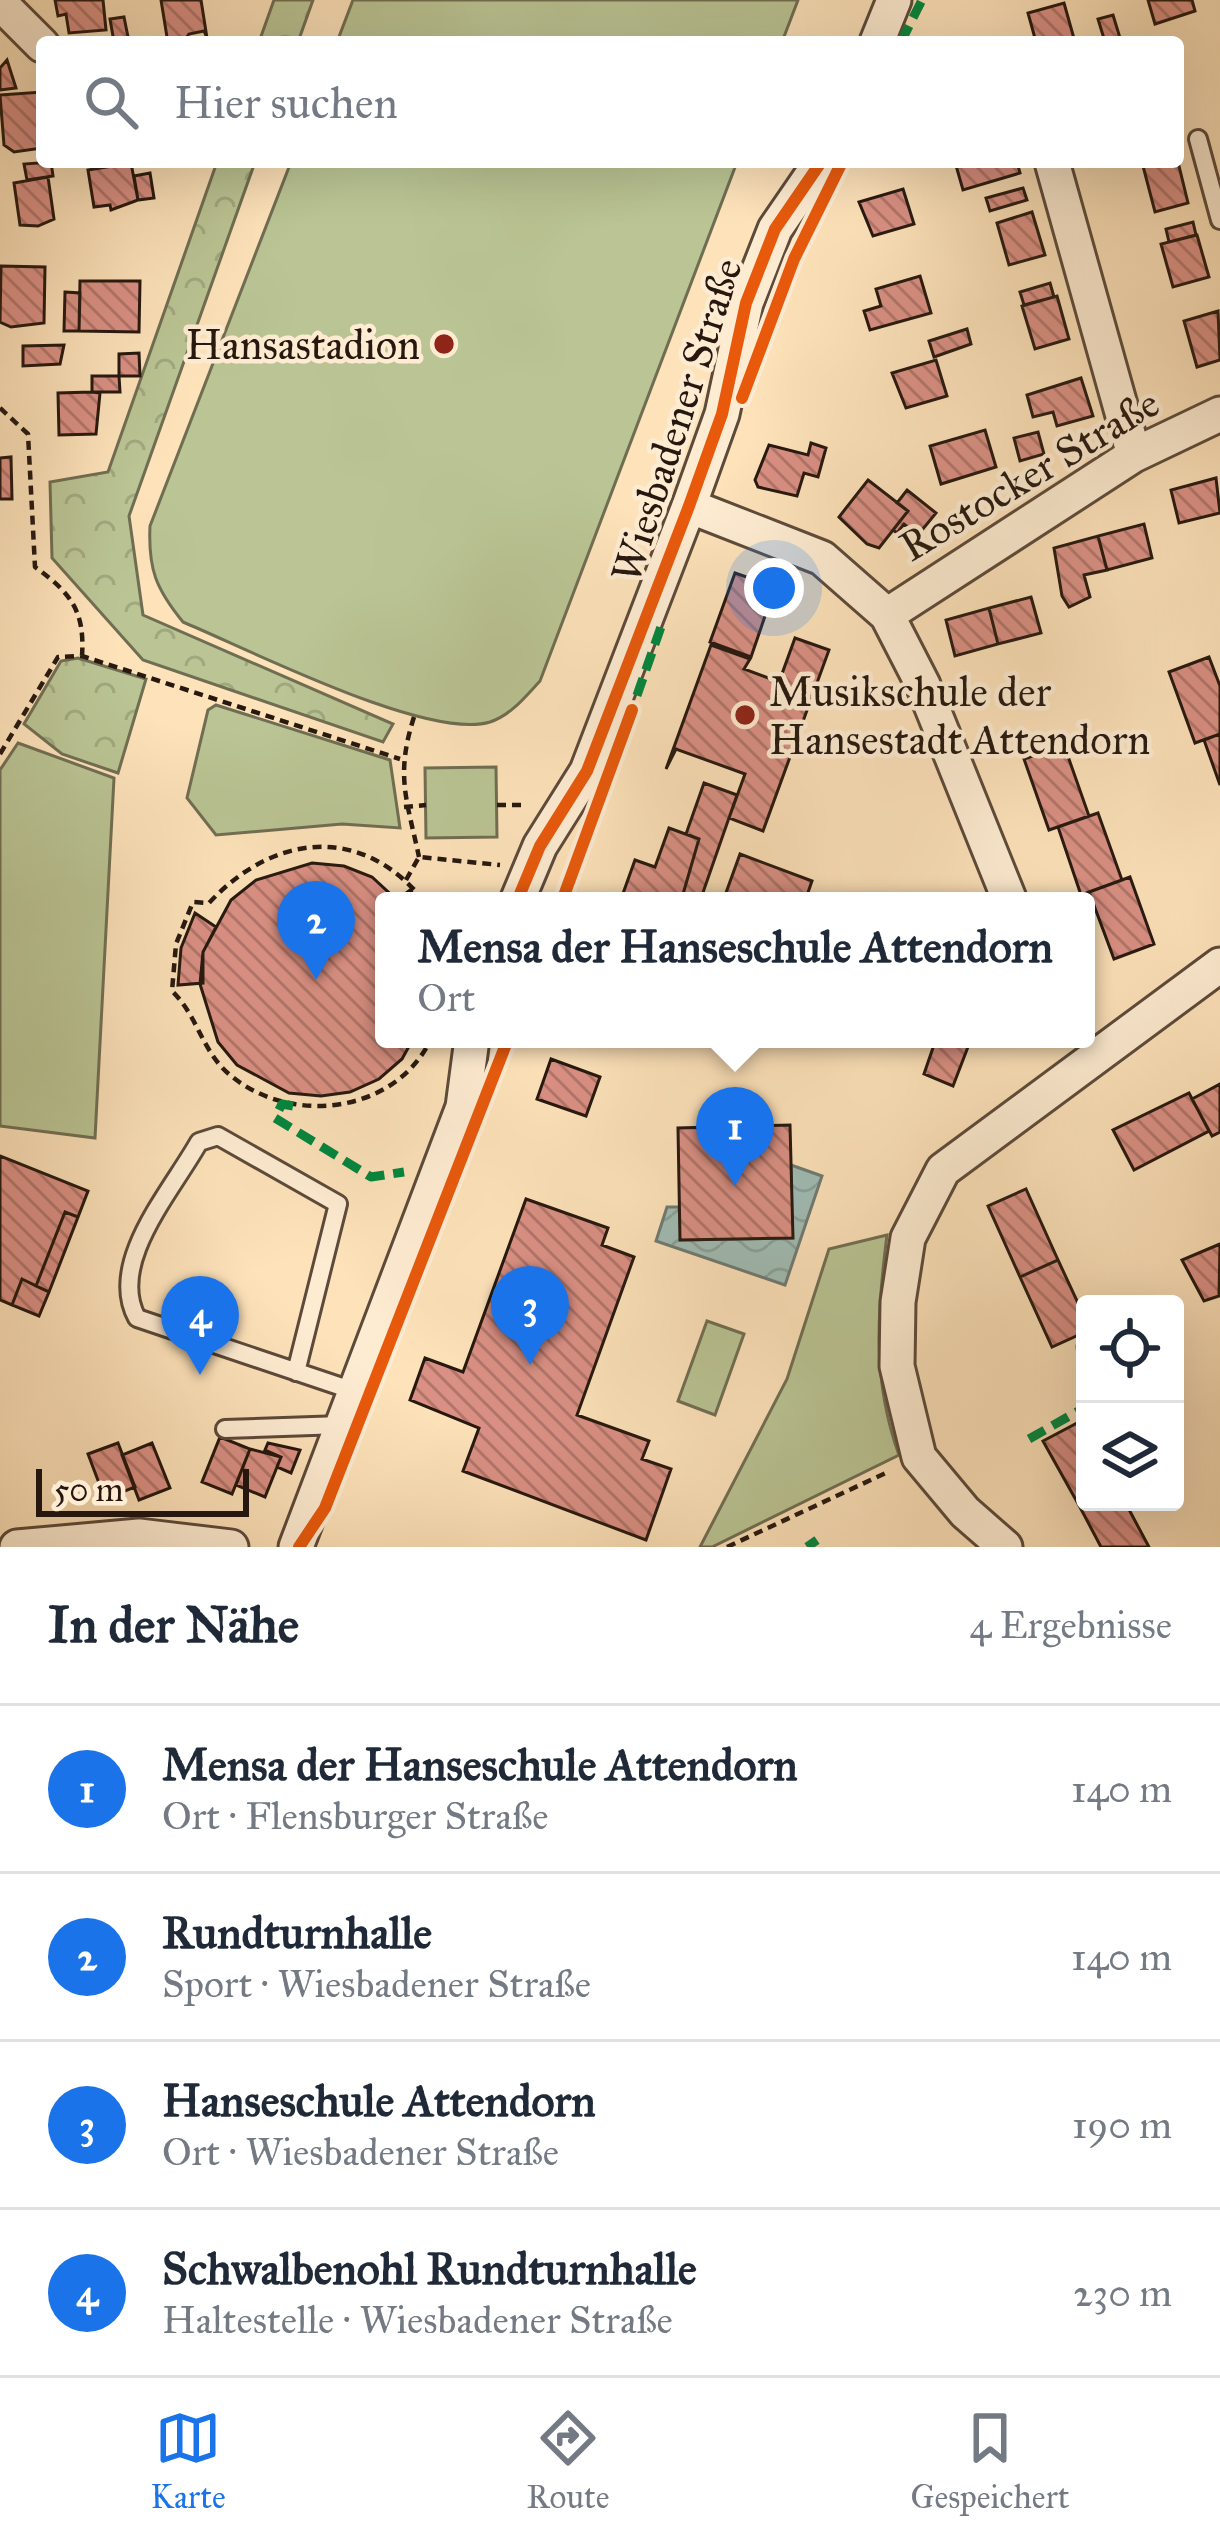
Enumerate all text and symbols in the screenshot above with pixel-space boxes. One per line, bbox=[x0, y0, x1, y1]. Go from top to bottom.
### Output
search box bbox=[36, 36, 1184, 168]
icon: search bbox=[78, 69, 144, 135]
text: Hier suchen bbox=[174, 75, 398, 130]
street label: Wiesbadener Straße bbox=[600, 252, 754, 589]
place label: Hansastadion bbox=[186, 319, 420, 371]
marker: Hansastadion bbox=[431, 331, 457, 357]
street label: Rostocker Straße bbox=[890, 377, 1169, 573]
your location bbox=[744, 558, 804, 618]
place label: Musikschule der Hansestadt Attendorn bbox=[769, 666, 1150, 766]
marker: Musikschule der Hansestadt Attendorn bbox=[732, 702, 758, 728]
pin: 2 bbox=[277, 881, 355, 980]
popup bbox=[375, 892, 1095, 1048]
text: Mensa der Hanseschule Attendorn bbox=[417, 919, 1053, 974]
text: Ort bbox=[417, 974, 475, 1022]
pin: 1 bbox=[696, 1087, 774, 1186]
pin: 3 bbox=[491, 1266, 569, 1365]
pin: 4 bbox=[161, 1276, 239, 1375]
map controls bbox=[1076, 1295, 1184, 1511]
button: locate bbox=[1076, 1295, 1184, 1403]
button: layers bbox=[1076, 1403, 1184, 1511]
scale bar bbox=[36, 1463, 249, 1516]
text: 50 m bbox=[54, 1470, 123, 1510]
text: In der Nähe bbox=[48, 1594, 299, 1656]
text: 4 Ergebnisse bbox=[970, 1601, 1172, 1649]
text: Mensa der Hanseschule Attendorn bbox=[162, 1737, 798, 1792]
text: 1 bbox=[79, 1765, 95, 1813]
text: 140 m bbox=[1071, 1765, 1172, 1813]
text: Ort · Flensburger Straße bbox=[162, 1792, 548, 1840]
text: Rundturnhalle bbox=[162, 1905, 432, 1960]
text: 2 bbox=[77, 1933, 97, 1981]
text: 140 m bbox=[1071, 1933, 1172, 1981]
text: Sport · Wiesbadener Straße bbox=[162, 1960, 591, 2008]
text: Hanseschule Attendorn bbox=[162, 2073, 596, 2128]
text: 3 bbox=[79, 2101, 95, 2149]
text: 190 m bbox=[1072, 2101, 1172, 2149]
text: Ort · Wiesbadener Straße bbox=[162, 2128, 559, 2176]
text: Schwalbenohl Rundturnhalle bbox=[162, 2241, 697, 2296]
text: 4 bbox=[76, 2269, 98, 2317]
text: 230 m bbox=[1073, 2269, 1172, 2317]
text: Haltestelle · Wiesbadener Straße bbox=[162, 2296, 673, 2344]
tab: Karte bbox=[150, 2405, 226, 2517]
tab: Route bbox=[527, 2405, 609, 2517]
tab: Gespeichert bbox=[910, 2405, 1069, 2517]

